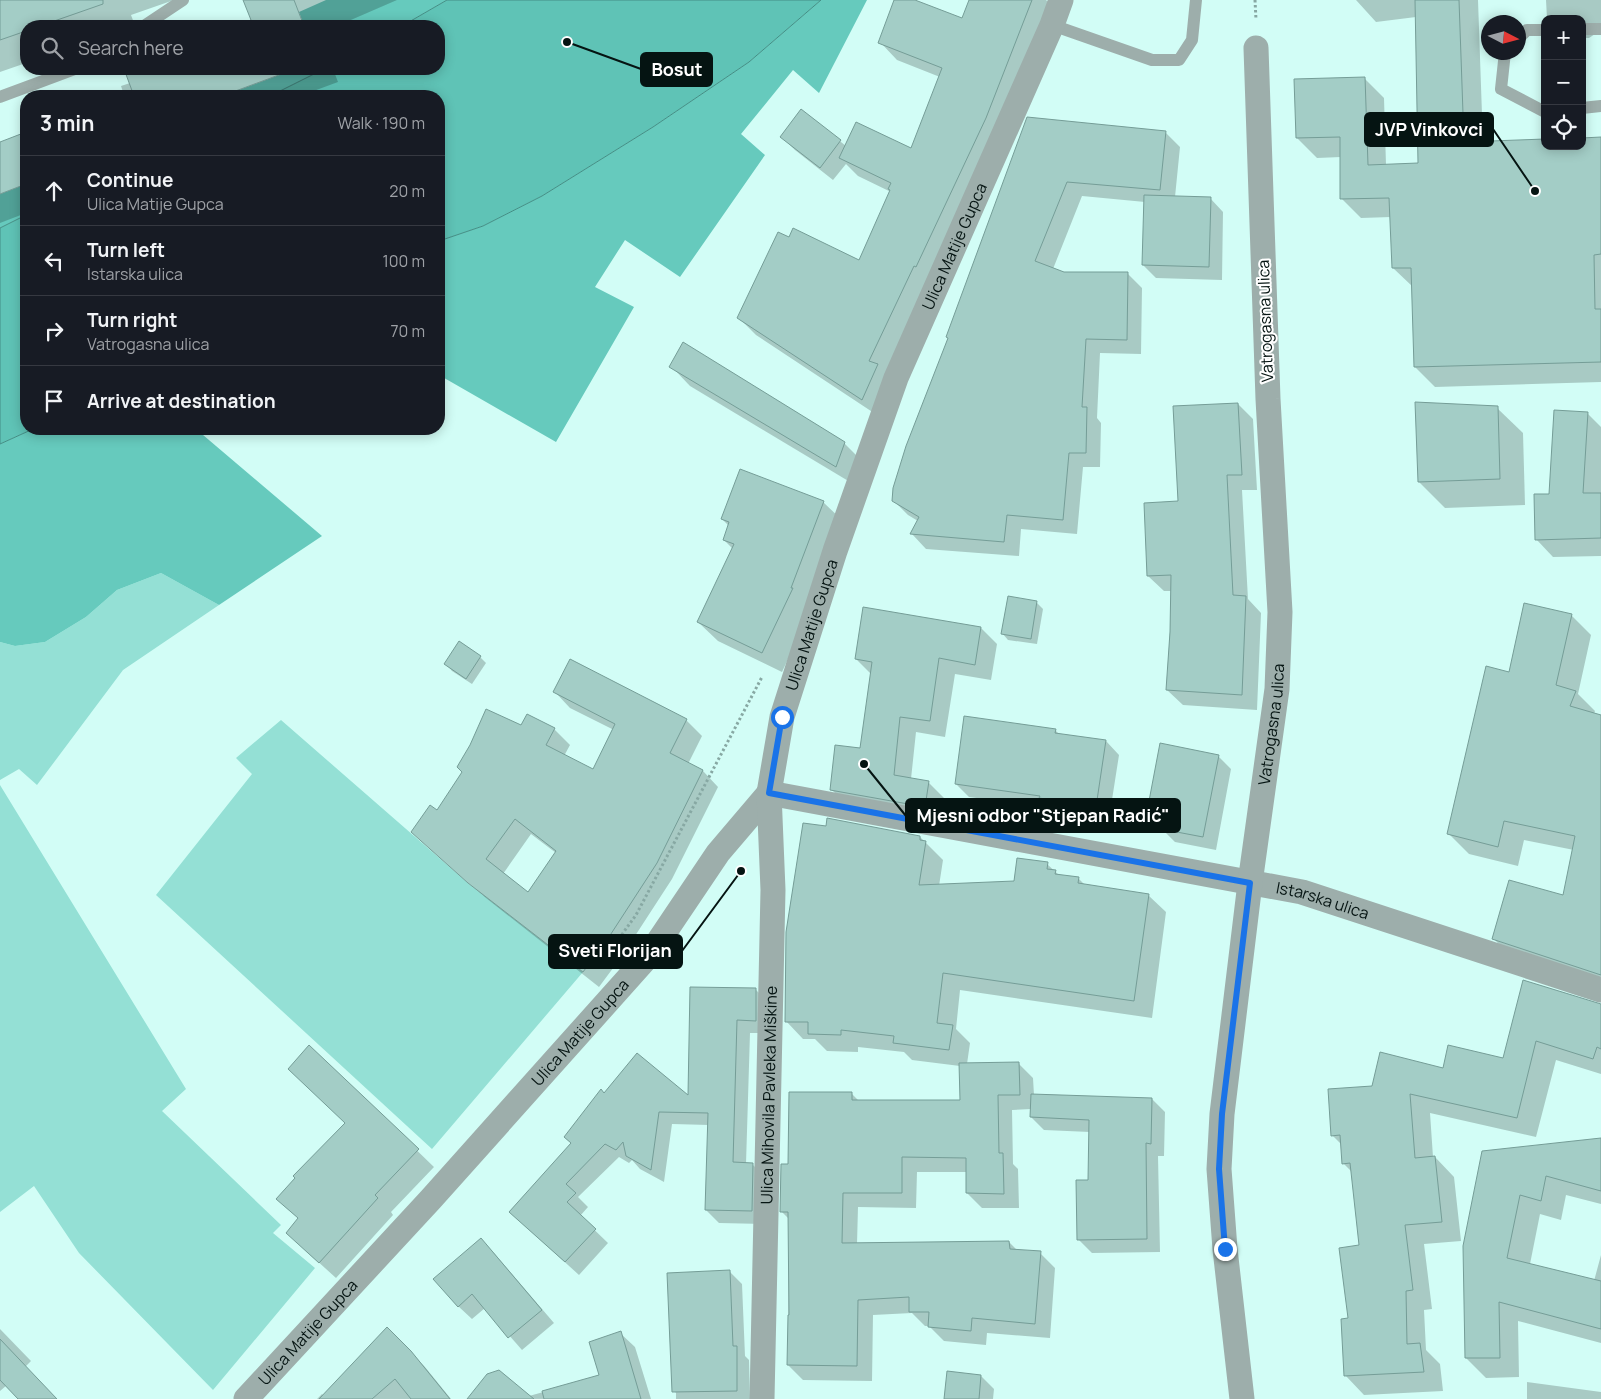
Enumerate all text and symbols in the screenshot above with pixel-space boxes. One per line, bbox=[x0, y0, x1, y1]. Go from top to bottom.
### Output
north arrow bbox=[1481, 15, 1526, 60]
map controls bbox=[1541, 15, 1586, 150]
button: + bbox=[1541, 15, 1586, 60]
search box bbox=[20, 20, 445, 75]
icon: search bbox=[38, 34, 66, 62]
text: Search here bbox=[78, 35, 184, 61]
callout: Bosut bbox=[641, 53, 712, 86]
text: Bosut bbox=[651, 57, 703, 81]
button: − bbox=[1541, 60, 1586, 105]
button: locate bbox=[1541, 105, 1586, 150]
text: 3 min bbox=[40, 109, 94, 137]
text: Walk · 190 m bbox=[337, 112, 425, 134]
callout: JVP Vinkovci bbox=[1365, 113, 1493, 146]
text: JVP Vinkovci bbox=[1375, 117, 1483, 141]
text: Continue bbox=[87, 167, 173, 193]
icon: ahead bbox=[40, 177, 68, 205]
street label: Ulica Matije Gupca bbox=[917, 179, 992, 313]
text: 20 m bbox=[389, 180, 425, 202]
text: Ulica Matije Gupca bbox=[87, 193, 224, 215]
text: Turn left bbox=[87, 237, 165, 263]
icon: left bbox=[40, 247, 68, 275]
text: 100 m bbox=[382, 250, 425, 272]
street label: Vatrogasna ulica bbox=[1252, 259, 1278, 383]
text: Istarska ulica bbox=[87, 263, 183, 285]
text: Turn right bbox=[87, 307, 177, 333]
icon: right bbox=[40, 317, 68, 345]
text: 70 m bbox=[390, 320, 425, 342]
text: Vatrogasna ulica bbox=[87, 333, 209, 355]
icon: arrive bbox=[40, 387, 68, 415]
text: Arrive at destination bbox=[87, 388, 276, 414]
street label: Ulica Matije Gupca bbox=[780, 556, 843, 693]
street label: Vatrogasna ulica bbox=[1253, 663, 1289, 787]
route start bbox=[771, 706, 794, 729]
callout: Mjesni odbor "Stjepan Radić" bbox=[906, 799, 1180, 832]
text: Mjesni odbor "Stjepan Radić" bbox=[916, 803, 1170, 827]
street label: Istarska ulica bbox=[1274, 876, 1372, 924]
callout: Sveti Florijan bbox=[549, 935, 682, 968]
text: Sveti Florijan bbox=[558, 938, 672, 962]
street label: Ulica Matije Gupca bbox=[526, 974, 634, 1091]
street label: Ulica Mihovila Pavleka Miškine bbox=[755, 986, 782, 1205]
route end bbox=[1214, 1238, 1237, 1261]
street label: Ulica Matije Gupca bbox=[253, 1275, 362, 1390]

